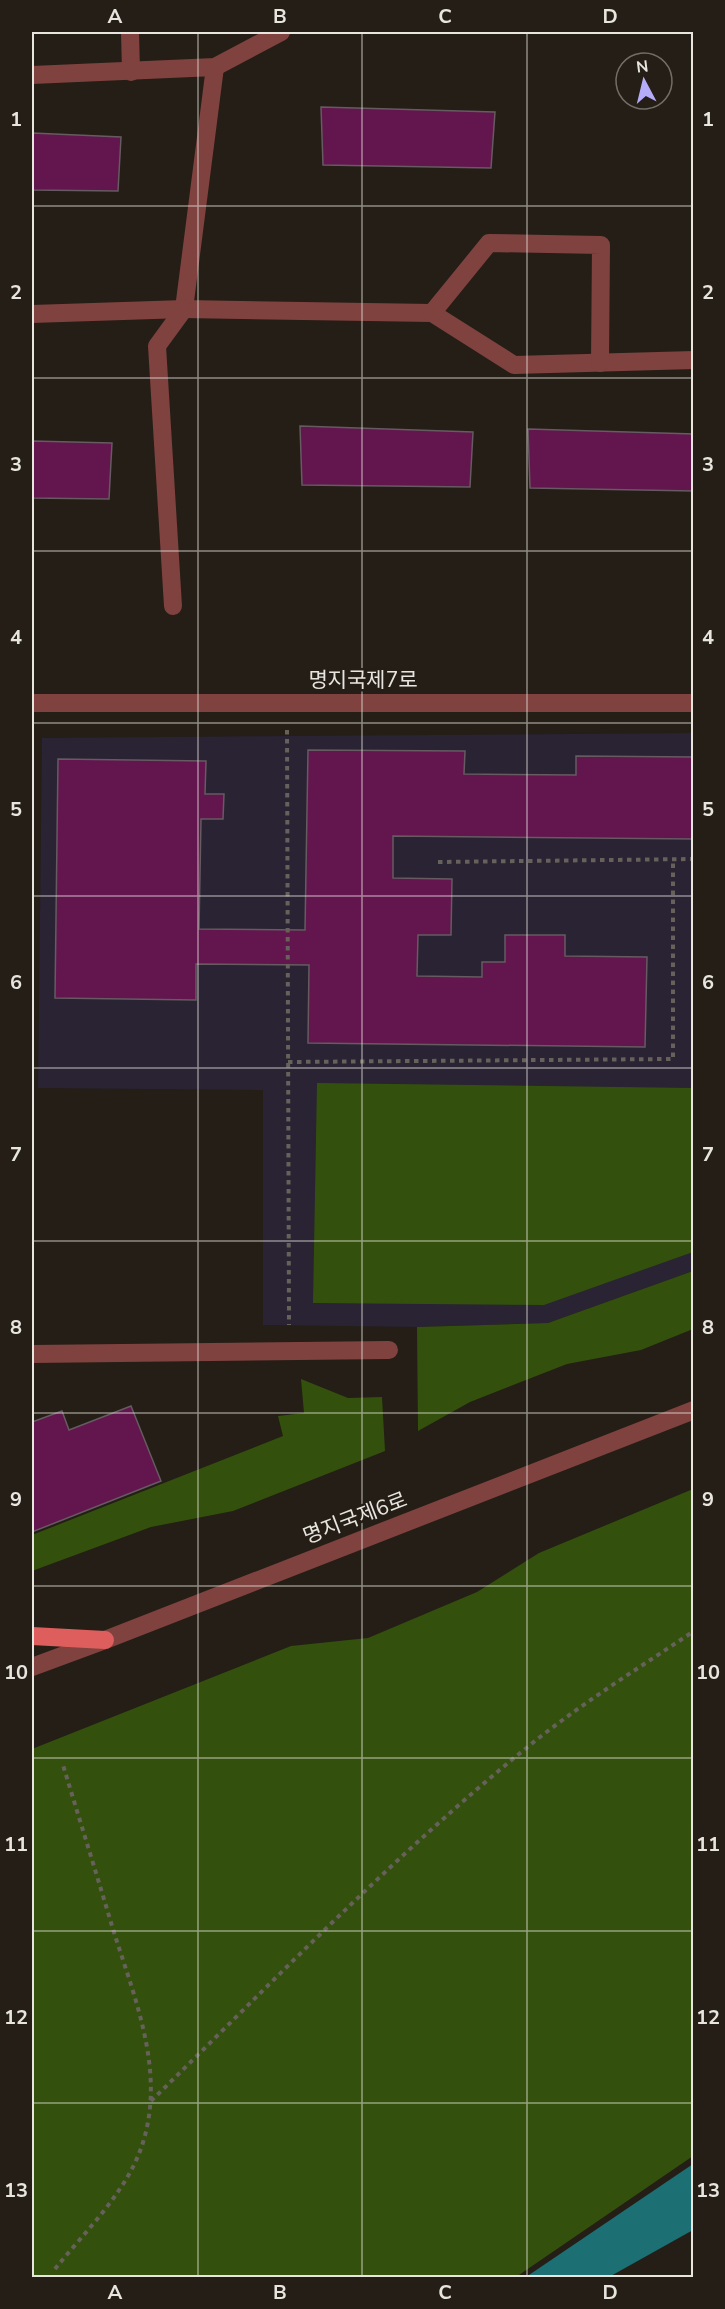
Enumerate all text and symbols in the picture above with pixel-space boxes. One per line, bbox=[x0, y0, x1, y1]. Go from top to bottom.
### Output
text: A bbox=[108, 3, 123, 30]
text: B bbox=[273, 3, 287, 30]
text: C bbox=[438, 3, 452, 30]
text: D bbox=[602, 3, 618, 30]
north arrow bbox=[614, 51, 674, 111]
text: N bbox=[635, 55, 650, 79]
text: 1 bbox=[10, 106, 22, 133]
text: 1 bbox=[702, 106, 714, 133]
text: 2 bbox=[10, 279, 22, 306]
text: 2 bbox=[702, 279, 714, 306]
text: 3 bbox=[10, 451, 22, 478]
text: 3 bbox=[702, 451, 714, 478]
text: 4 bbox=[10, 624, 22, 651]
text: 4 bbox=[702, 624, 714, 651]
street label: 명지국제7로 bbox=[308, 666, 418, 694]
text: 5 bbox=[10, 796, 22, 823]
text: 5 bbox=[702, 796, 714, 823]
text: 6 bbox=[10, 969, 22, 996]
text: 6 bbox=[702, 969, 714, 996]
text: 7 bbox=[10, 1141, 22, 1168]
text: 7 bbox=[702, 1141, 714, 1168]
text: 8 bbox=[10, 1314, 22, 1341]
text: 8 bbox=[702, 1314, 714, 1341]
street label: 명지국제6로 bbox=[299, 1485, 411, 1551]
text: 9 bbox=[10, 1486, 22, 1513]
text: 9 bbox=[702, 1486, 714, 1513]
text: 10 bbox=[4, 1659, 28, 1686]
text: 10 bbox=[696, 1659, 720, 1686]
text: 11 bbox=[4, 1831, 28, 1858]
text: 11 bbox=[696, 1831, 720, 1858]
text: 12 bbox=[4, 2004, 28, 2031]
text: 12 bbox=[696, 2004, 720, 2031]
text: 13 bbox=[4, 2177, 28, 2204]
text: 13 bbox=[696, 2177, 720, 2204]
text: A bbox=[108, 2279, 123, 2306]
text: B bbox=[273, 2279, 287, 2306]
text: C bbox=[438, 2279, 452, 2306]
text: D bbox=[602, 2279, 618, 2306]

